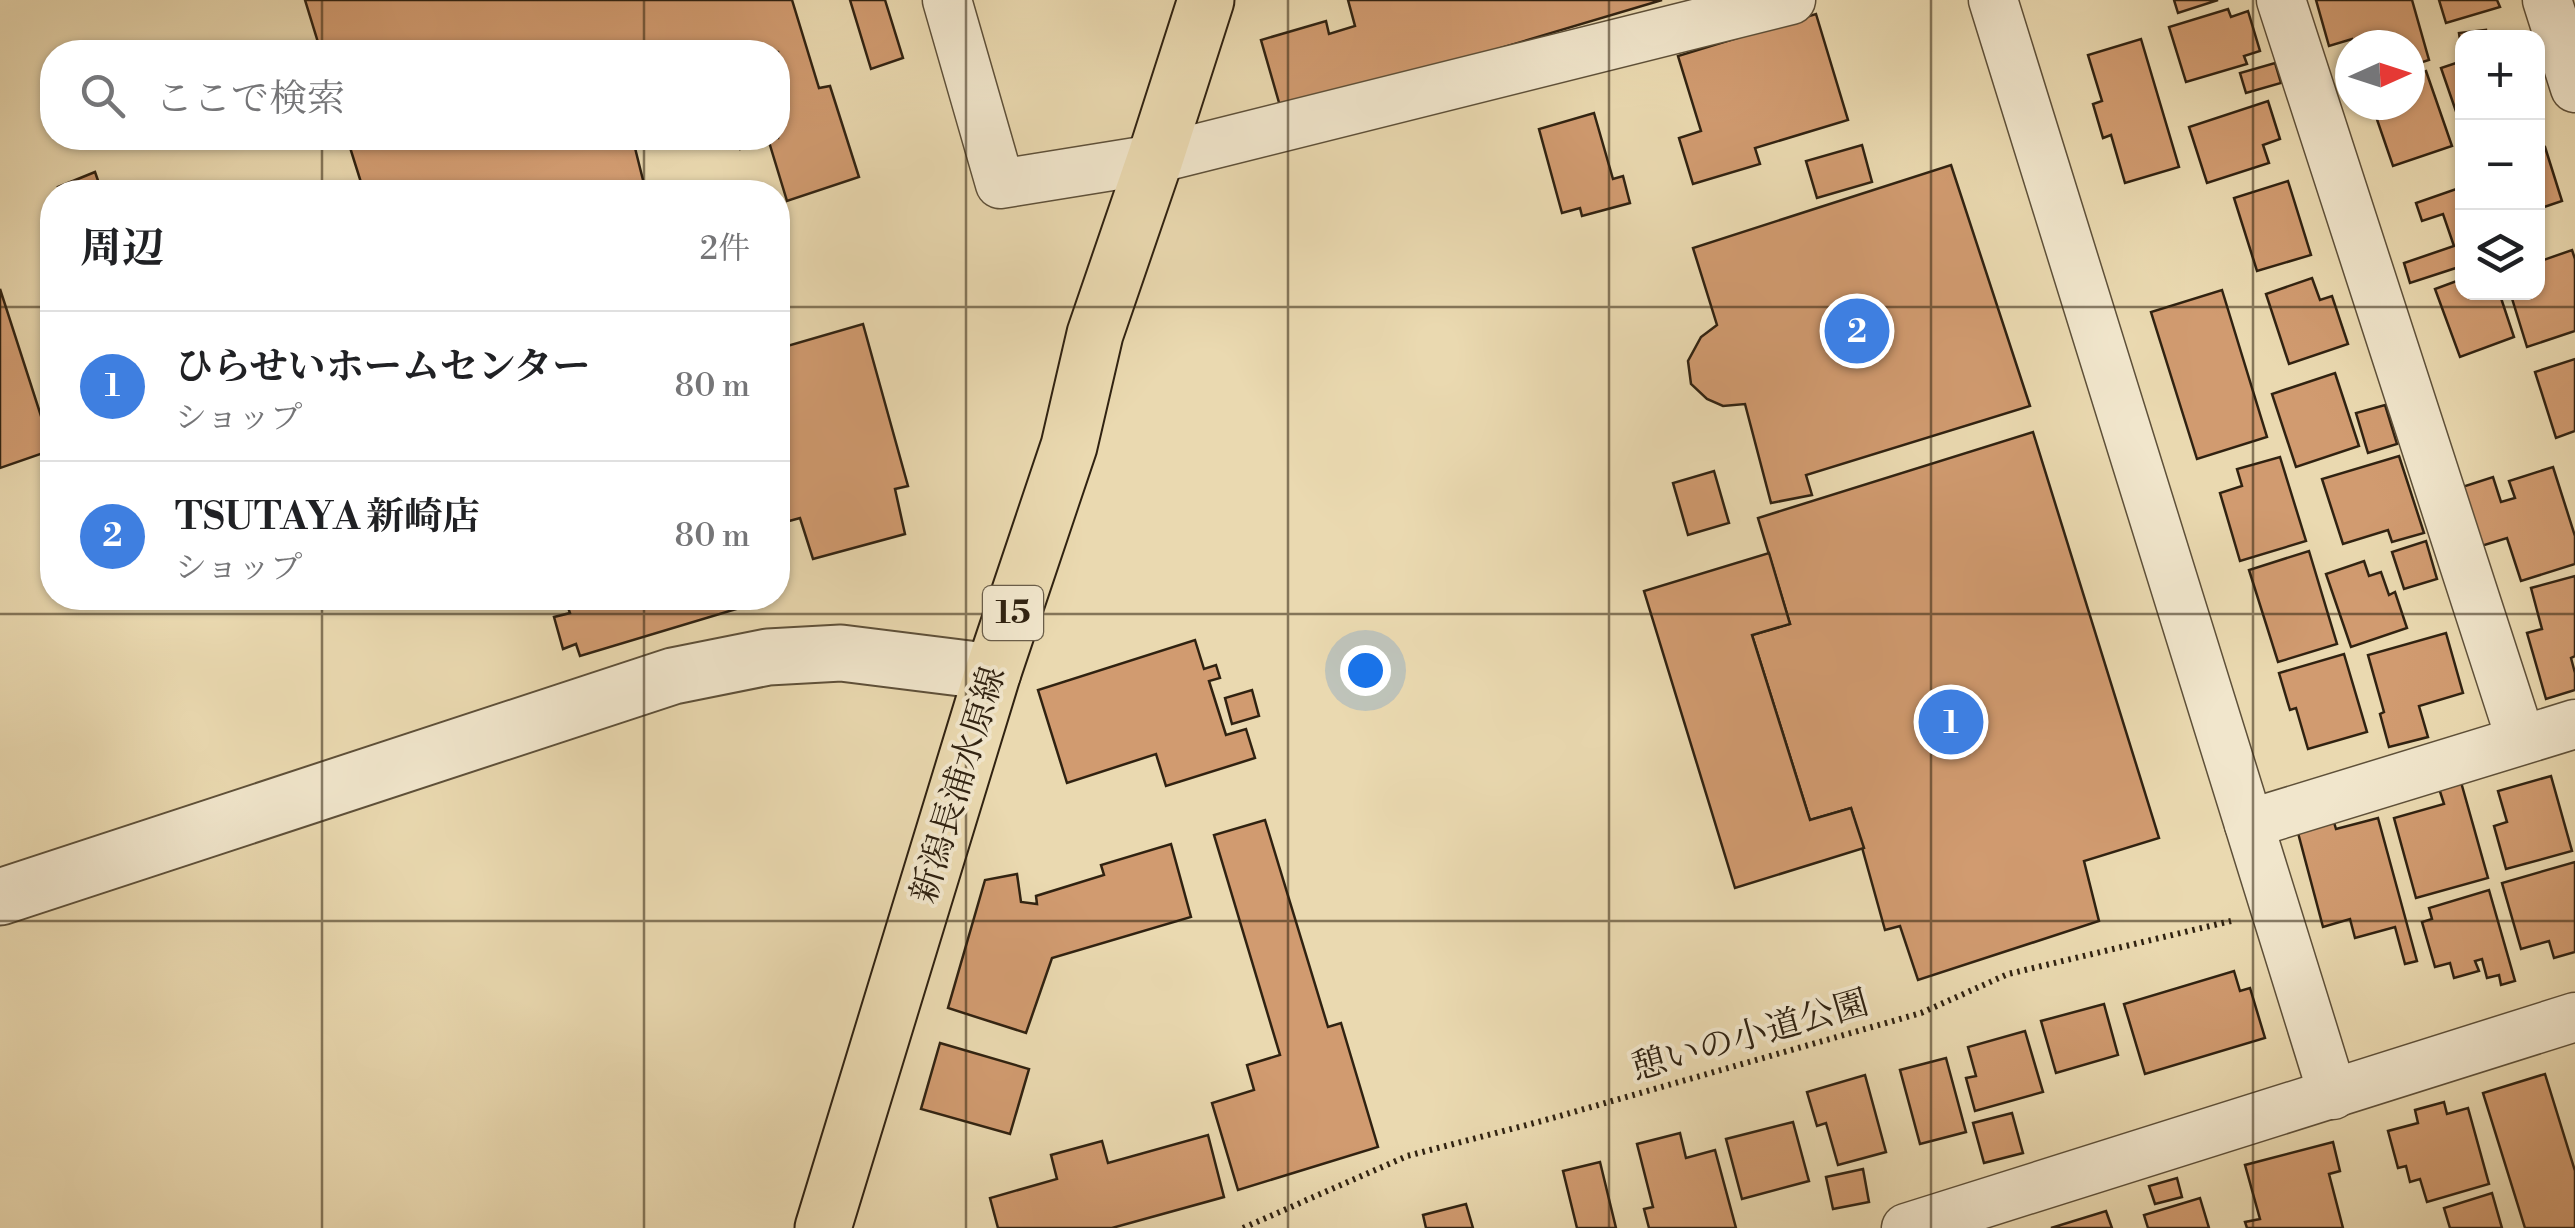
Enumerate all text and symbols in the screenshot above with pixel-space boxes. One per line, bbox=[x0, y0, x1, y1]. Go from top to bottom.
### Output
north arrow bbox=[2335, 30, 2425, 120]
map controls bbox=[2455, 30, 2545, 300]
button: + bbox=[2455, 30, 2545, 120]
search box bbox=[40, 40, 790, 150]
icon: search bbox=[75, 68, 130, 123]
text: ここで検索 bbox=[155, 76, 345, 123]
button: − bbox=[2455, 120, 2545, 210]
button: layers bbox=[2455, 210, 2545, 300]
text: 周辺 bbox=[80, 223, 164, 276]
text: 2件 bbox=[700, 229, 750, 269]
pin: 2 bbox=[1824, 294, 1890, 368]
text: ひらせいホームセンター bbox=[175, 344, 590, 391]
text: 1 bbox=[105, 366, 120, 406]
text: 80 m bbox=[675, 366, 750, 406]
text: ショップ bbox=[175, 398, 302, 438]
text: TSUTAYA 新崎店 bbox=[175, 494, 480, 541]
text: 2 bbox=[102, 516, 123, 556]
text: 80 m bbox=[675, 516, 750, 556]
text: ショップ bbox=[175, 548, 302, 588]
road number: 15 bbox=[983, 586, 1043, 640]
your location bbox=[1340, 645, 1391, 696]
street label: 新潟長浦水原線 bbox=[903, 662, 1015, 908]
pin: 1 bbox=[1918, 684, 1984, 760]
street label: 憩いの小道公園 bbox=[1626, 982, 1874, 1090]

